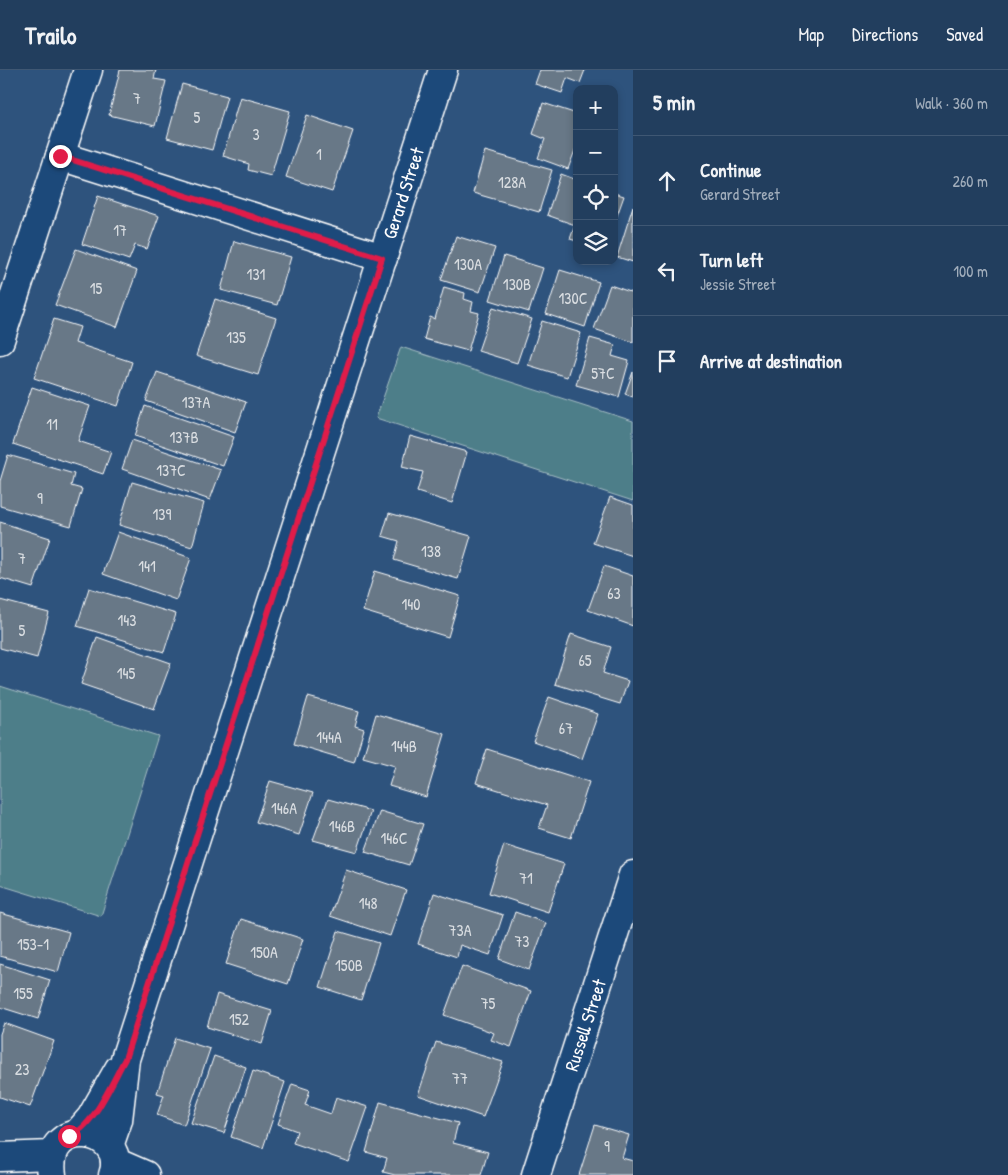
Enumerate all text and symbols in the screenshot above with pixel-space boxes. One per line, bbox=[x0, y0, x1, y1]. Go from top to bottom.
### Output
text: Trailo bbox=[25, 19, 76, 51]
text: Map bbox=[799, 22, 824, 47]
text: Directions bbox=[852, 22, 918, 47]
text: Saved bbox=[946, 22, 983, 47]
map controls bbox=[573, 85, 618, 265]
button: + bbox=[573, 85, 618, 130]
house number: 7 bbox=[133, 87, 141, 109]
text: 5 min bbox=[653, 88, 695, 117]
text: Walk · 360 m bbox=[915, 92, 988, 114]
house number: 5 bbox=[194, 106, 201, 128]
house number: 3 bbox=[252, 123, 260, 145]
button: − bbox=[573, 130, 618, 175]
house number: 1 bbox=[316, 143, 322, 165]
street label: Gerard Street bbox=[376, 143, 430, 242]
route end bbox=[49, 145, 72, 168]
text: Continue bbox=[700, 157, 761, 183]
icon: ahead bbox=[653, 167, 681, 195]
text: 260 m bbox=[952, 170, 988, 192]
house number: 128A bbox=[498, 171, 526, 193]
button: locate bbox=[573, 175, 618, 220]
text: Gerard Street bbox=[700, 183, 780, 205]
house number: 17 bbox=[113, 219, 127, 241]
button: layers bbox=[573, 220, 618, 265]
text: Turn left bbox=[700, 247, 763, 273]
house number: 130A bbox=[454, 253, 482, 275]
icon: left bbox=[653, 257, 681, 285]
text: 100 m bbox=[953, 260, 988, 282]
house number: 131 bbox=[247, 263, 266, 285]
house number: 130B bbox=[503, 273, 531, 295]
text: Jessie Street bbox=[700, 273, 776, 295]
house number: 15 bbox=[90, 277, 103, 299]
house number: 130C bbox=[559, 287, 588, 309]
house number: 135 bbox=[226, 326, 246, 348]
icon: arrive bbox=[653, 347, 681, 375]
text: Arrive at destination bbox=[700, 348, 842, 374]
house number: 57C bbox=[591, 362, 615, 384]
house number: 137A bbox=[182, 391, 211, 413]
house number: 11 bbox=[46, 413, 58, 435]
house number: 137B bbox=[169, 426, 199, 448]
house number: 137C bbox=[156, 459, 186, 481]
house number: 9 bbox=[37, 487, 43, 509]
house number: 139 bbox=[153, 503, 172, 525]
house number: 138 bbox=[421, 540, 441, 562]
house number: 7 bbox=[18, 547, 26, 569]
house number: 141 bbox=[138, 555, 156, 577]
house number: 63 bbox=[607, 582, 621, 604]
house number: 140 bbox=[402, 593, 420, 615]
house number: 143 bbox=[118, 609, 136, 631]
house number: 5 bbox=[19, 619, 26, 641]
house number: 65 bbox=[578, 649, 592, 671]
house number: 145 bbox=[117, 662, 136, 684]
house number: 67 bbox=[559, 717, 573, 739]
house number: 144A bbox=[316, 726, 342, 748]
house number: 144B bbox=[391, 735, 417, 757]
house number: 146A bbox=[271, 797, 297, 819]
house number: 146B bbox=[329, 815, 355, 837]
house number: 146C bbox=[381, 827, 408, 849]
house number: 71 bbox=[519, 867, 533, 889]
house number: 148 bbox=[359, 892, 377, 914]
house number: 73A bbox=[449, 919, 472, 941]
house number: 73 bbox=[514, 930, 530, 952]
house number: 153-1 bbox=[17, 933, 49, 955]
house number: 150A bbox=[250, 941, 278, 963]
house number: 150B bbox=[335, 954, 363, 976]
street label: Russell Street bbox=[558, 975, 612, 1074]
house number: 155 bbox=[13, 982, 33, 1004]
house number: 75 bbox=[481, 992, 496, 1014]
house number: 152 bbox=[229, 1008, 250, 1030]
house number: 23 bbox=[15, 1058, 29, 1080]
house number: 77 bbox=[452, 1067, 468, 1089]
route start bbox=[58, 1125, 81, 1148]
house number: 9 bbox=[604, 1135, 610, 1157]

